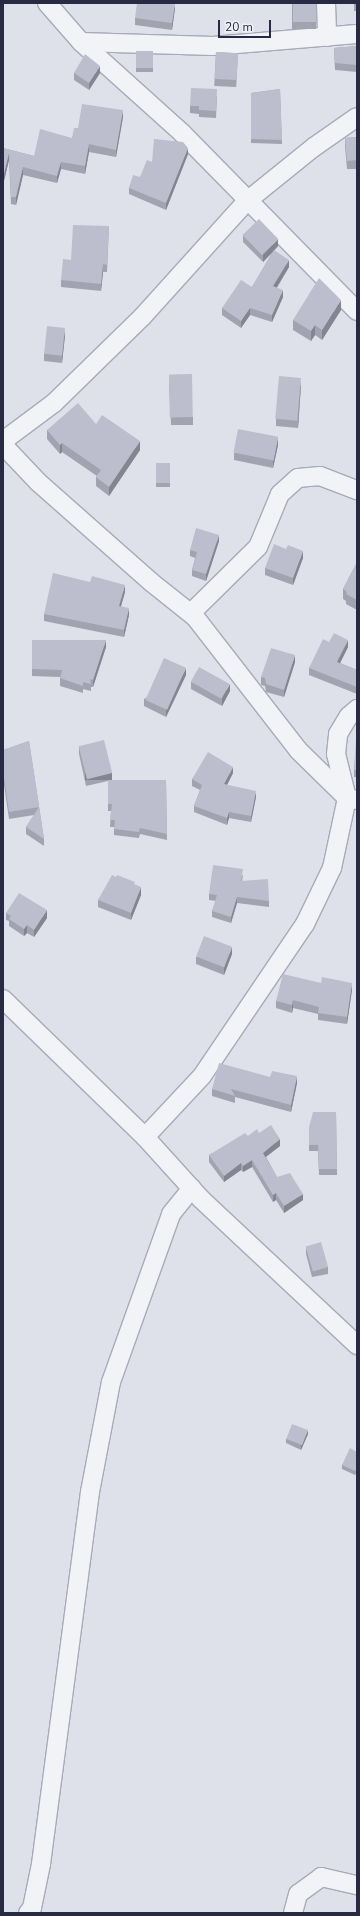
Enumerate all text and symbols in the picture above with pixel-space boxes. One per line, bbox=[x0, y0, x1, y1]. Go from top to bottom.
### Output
scale bar bbox=[220, 12, 273, 38]
text: 20 m bbox=[225, 19, 253, 35]

